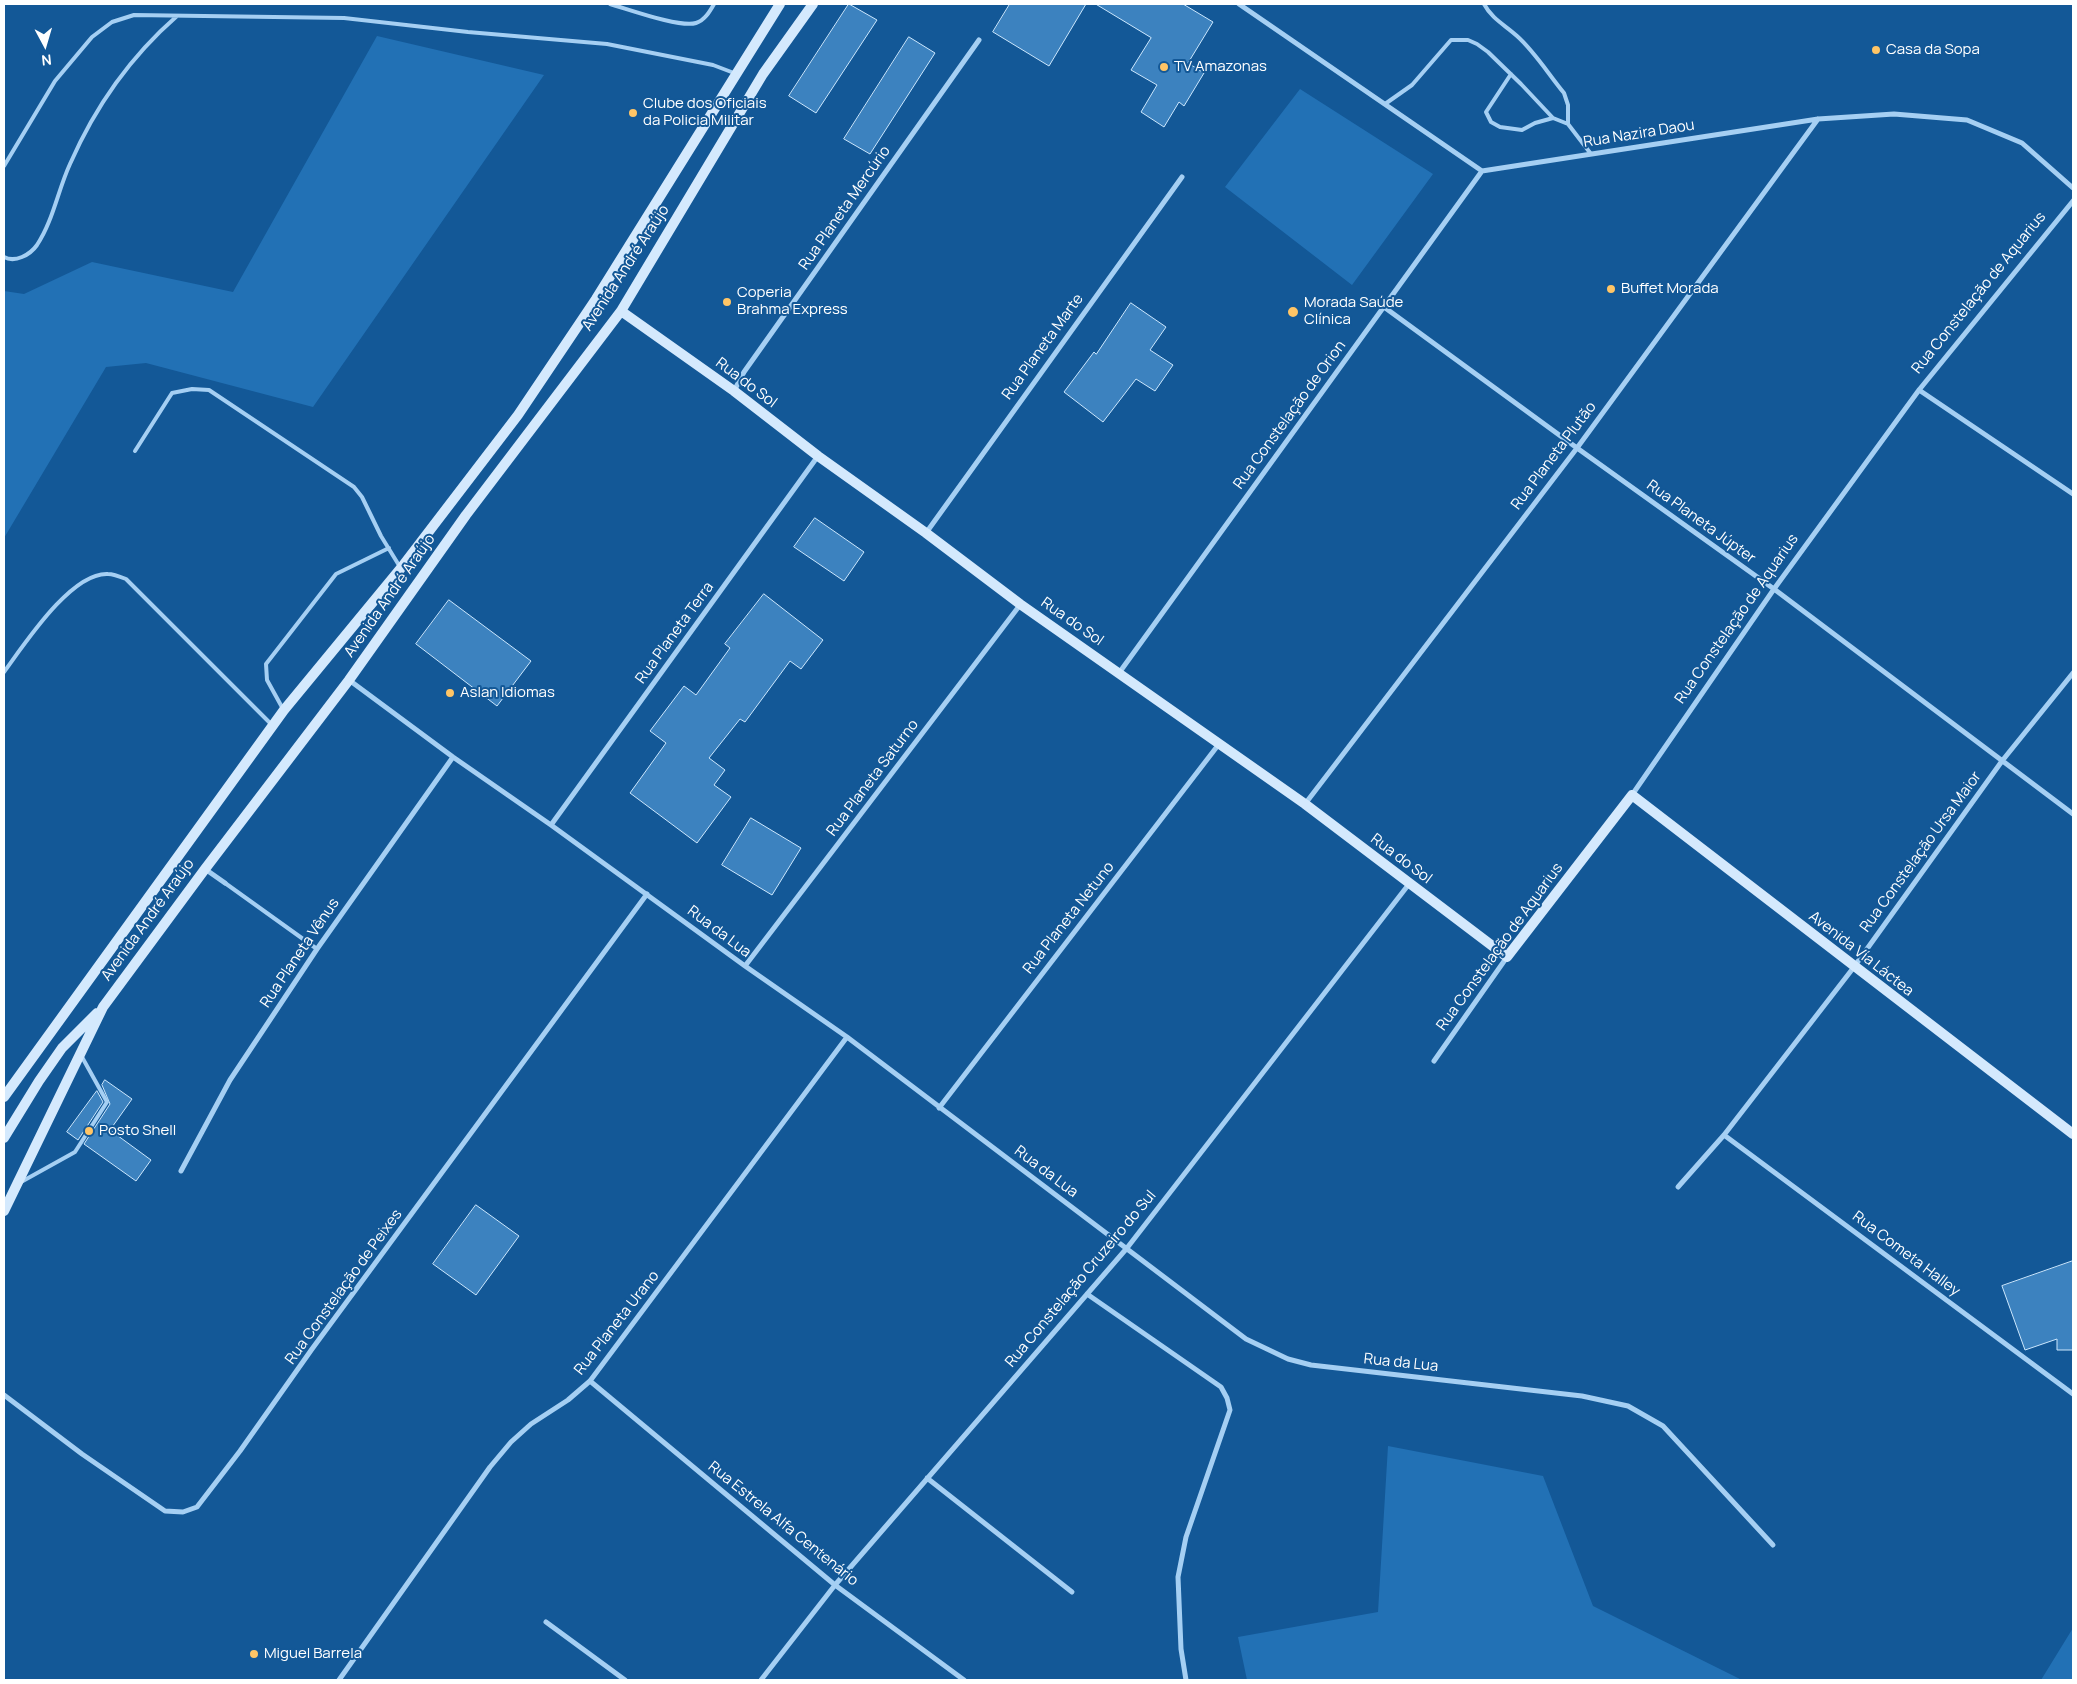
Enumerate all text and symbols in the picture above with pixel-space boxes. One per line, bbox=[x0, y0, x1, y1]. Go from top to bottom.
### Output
north arrow bbox=[20, 20, 70, 70]
place label: Casa da Sopa bbox=[1886, 41, 1980, 59]
marker: Casa da Sopa bbox=[1870, 44, 1882, 56]
text: N bbox=[41, 50, 53, 70]
place label: TV Amazonas bbox=[1174, 58, 1267, 76]
marker: TV Amazonas bbox=[1158, 61, 1170, 73]
place label: Clube dos Oficiais da Policia Militar bbox=[643, 95, 767, 130]
marker: Clube dos Oficiais da Policia Militar bbox=[627, 107, 639, 119]
street label: Rua Nazira Daou bbox=[1582, 116, 1696, 152]
street label: Rua Planeta Mercúrio bbox=[795, 143, 895, 273]
street label: Avenida André Araújo bbox=[579, 202, 673, 334]
street label: Rua Constelação de Aquarius bbox=[1908, 209, 2050, 377]
place label: Buffet Morada bbox=[1621, 280, 1719, 298]
marker: Buffet Morada bbox=[1605, 283, 1617, 295]
place label: Coperia Brahma Express bbox=[737, 284, 848, 319]
street label: Rua Planeta Marte bbox=[999, 291, 1087, 403]
place label: Morada Saúde Clínica bbox=[1304, 294, 1403, 329]
marker: Coperia Brahma Express bbox=[721, 296, 733, 308]
marker: Morada Saúde Clínica bbox=[1286, 305, 1300, 319]
street label: Rua Constelação de Orion bbox=[1230, 337, 1350, 493]
street label: Rua do Sol bbox=[712, 354, 780, 412]
street label: Rua Planeta Plutão bbox=[1508, 399, 1600, 513]
street label: Rua Planeta Júpter bbox=[1643, 476, 1759, 568]
street label: Avenida André Araújo bbox=[341, 531, 439, 661]
street label: Rua Constelação de Aquarius bbox=[1671, 531, 1803, 707]
street label: Rua Planeta Terra bbox=[632, 579, 718, 687]
street label: Rua do Sol bbox=[1037, 594, 1107, 650]
place label: Aslan Idiomas bbox=[460, 684, 555, 702]
marker: Aslan Idiomas bbox=[444, 687, 456, 699]
street label: Rua Planeta Saturno bbox=[823, 716, 923, 840]
street label: Rua Constelação Ursa Maior bbox=[1857, 768, 1985, 936]
street label: Rua do Sol bbox=[1367, 830, 1435, 888]
street label: Avenida André Araújo bbox=[98, 856, 198, 984]
street label: Rua Planeta Netuno bbox=[1020, 858, 1118, 978]
street label: Rua Constelação de Aquarius bbox=[1433, 860, 1567, 1034]
street label: Rua Planeta Vênus bbox=[257, 895, 343, 1011]
street label: Rua da Lua bbox=[684, 902, 754, 962]
street label: Avenida Vía Láctea bbox=[1805, 908, 1917, 1000]
place label: Posto Shell bbox=[99, 1122, 176, 1140]
marker: Posto Shell bbox=[83, 1125, 95, 1137]
street label: Rua da Lua bbox=[1011, 1142, 1081, 1202]
street label: Rua Constelação Cruzeiro do Sul bbox=[1002, 1187, 1160, 1371]
street label: Rua Constelação de Peixes bbox=[282, 1206, 406, 1368]
street label: Rua Cometa Halley bbox=[1849, 1208, 1963, 1300]
street label: Rua Planeta Urano bbox=[571, 1267, 663, 1379]
street label: Rua da Lua bbox=[1363, 1350, 1439, 1376]
street label: Rua Estrela Alfa Centenário bbox=[704, 1458, 862, 1590]
place label: Miguel Barrela bbox=[264, 1645, 362, 1663]
marker: Miguel Barrela bbox=[248, 1648, 260, 1660]

